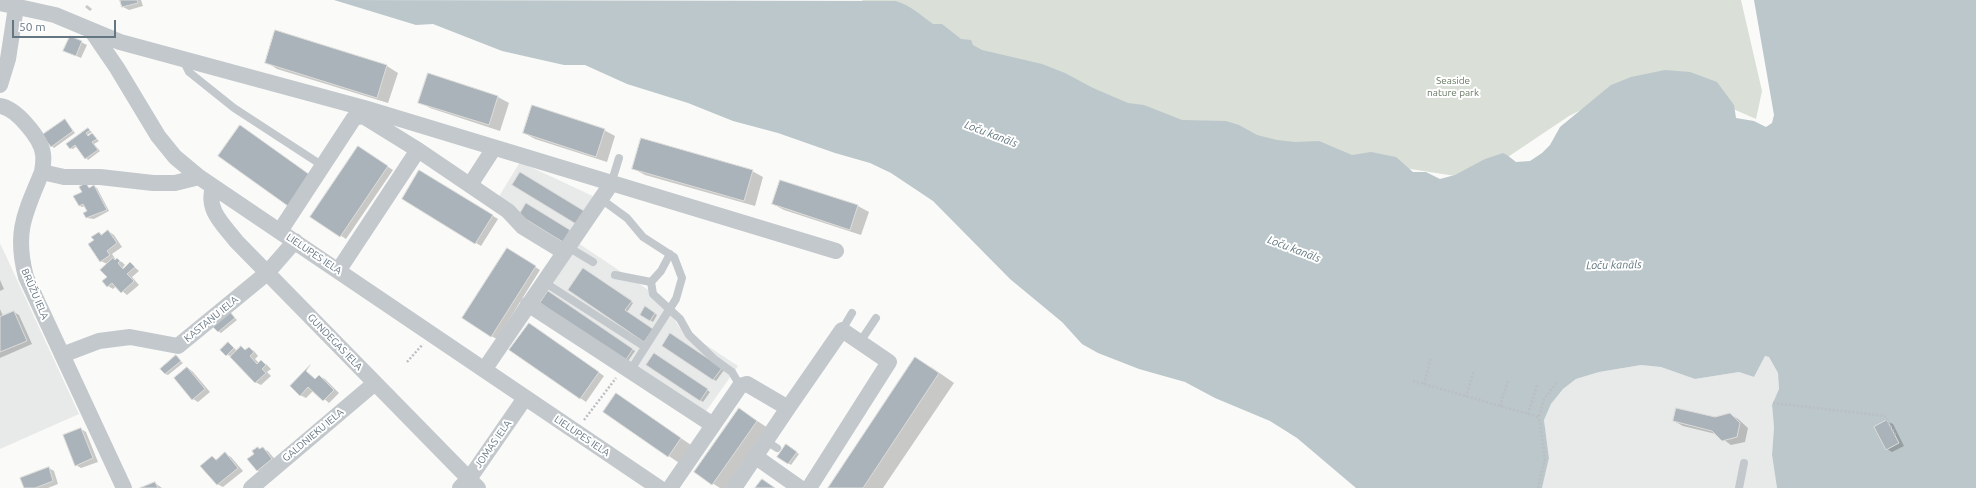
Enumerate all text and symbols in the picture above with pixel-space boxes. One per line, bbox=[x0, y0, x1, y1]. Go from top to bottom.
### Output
scale bar bbox=[14, 12, 118, 38]
text: 50 m bbox=[19, 20, 46, 33]
park label: Seaside nature park bbox=[1427, 75, 1479, 98]
water label: Loču kanāls bbox=[963, 118, 1019, 150]
street label: LIELUPES IELA bbox=[284, 231, 344, 277]
water label: Loču kanāls bbox=[1266, 233, 1322, 265]
water label: Loču kanāls bbox=[1586, 258, 1642, 272]
street label: BRŪŽU IELA bbox=[19, 267, 51, 321]
street label: KASTAŅU IELA bbox=[182, 294, 240, 344]
street label: GUNDEGAS IELA bbox=[305, 311, 365, 373]
street label: GALDNIEKU IELA bbox=[280, 406, 346, 464]
street label: LIELUPES IELA bbox=[552, 413, 612, 459]
street label: JOMAS IELA bbox=[472, 418, 514, 470]

